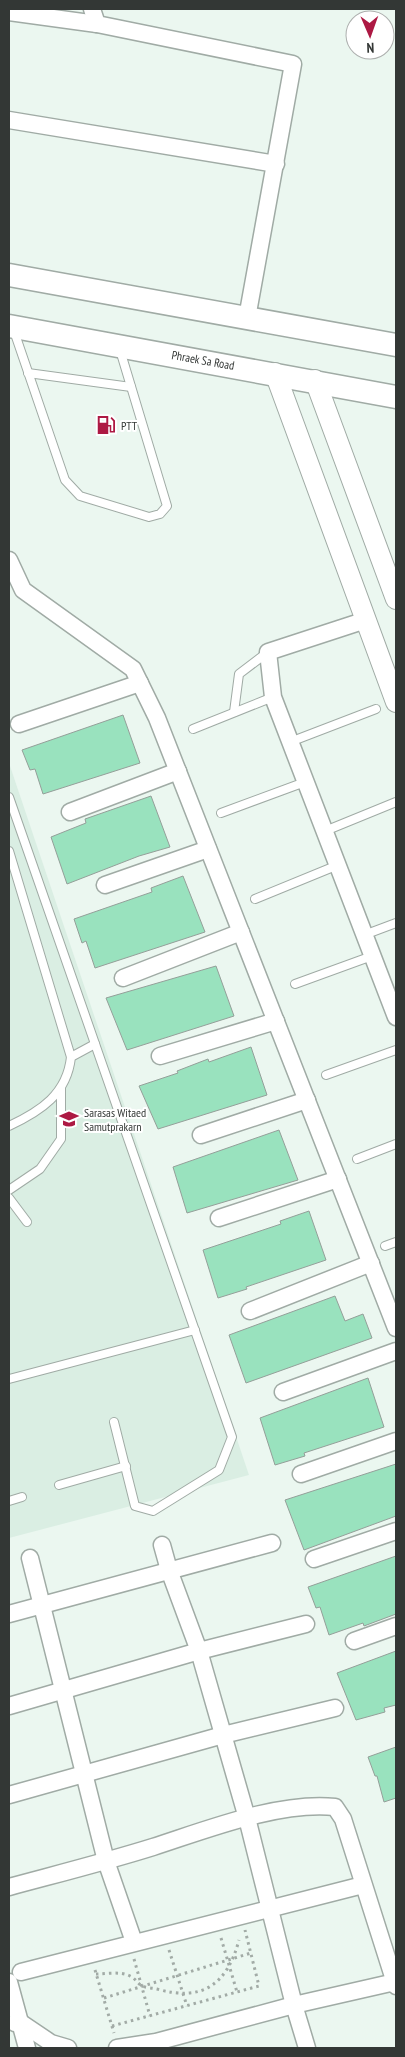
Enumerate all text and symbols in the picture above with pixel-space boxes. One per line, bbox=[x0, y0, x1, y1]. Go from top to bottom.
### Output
north arrow bbox=[345, 10, 395, 60]
text: N bbox=[366, 39, 375, 57]
street label: Phraek Sa Road bbox=[170, 347, 236, 373]
fuel station icon: PTT bbox=[95, 414, 117, 436]
place label: PTT bbox=[121, 418, 138, 433]
place label: Sarasas Witaed Samutprakarn bbox=[84, 1105, 146, 1134]
school or university icon: Sarasas Witaed Samutprakarn bbox=[58, 1108, 80, 1130]

